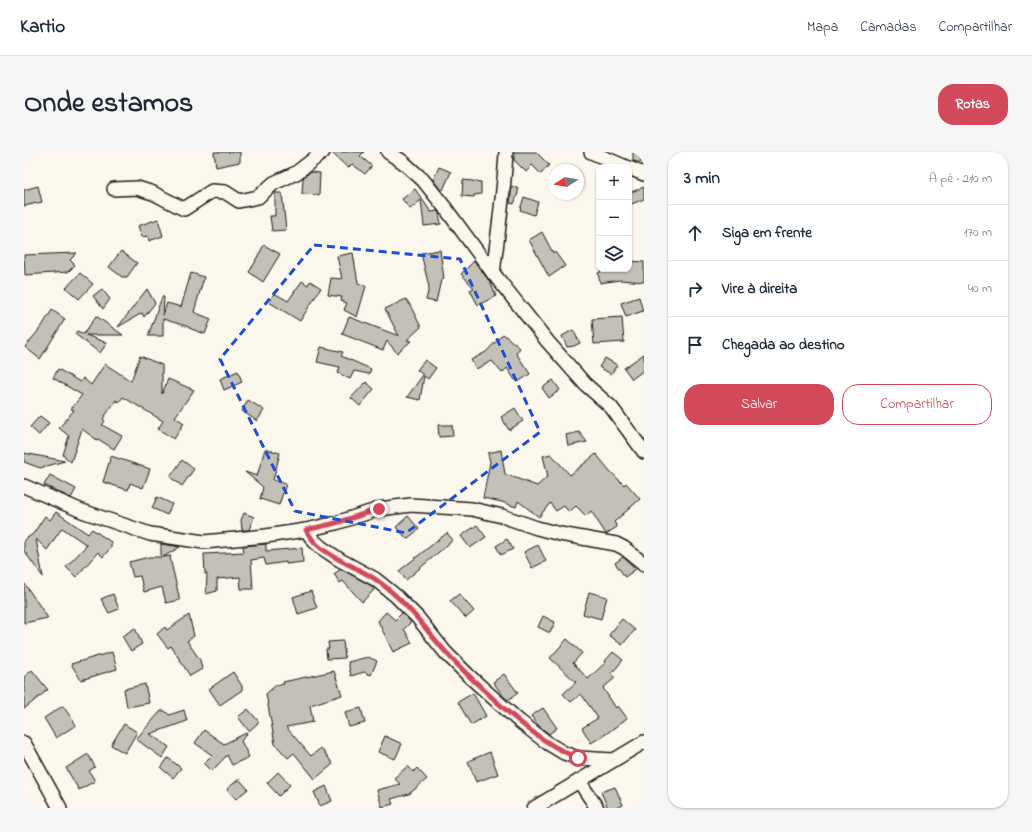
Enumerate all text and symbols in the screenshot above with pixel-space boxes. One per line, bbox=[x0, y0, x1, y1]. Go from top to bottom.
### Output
text: Kartio bbox=[20, 14, 65, 41]
text: Mapa bbox=[807, 17, 838, 38]
text: Camadas bbox=[860, 17, 917, 38]
text: Compartilhar bbox=[939, 17, 1012, 38]
text: Onde estamos bbox=[24, 84, 193, 125]
button: Rotas bbox=[938, 84, 1008, 125]
north arrow bbox=[548, 164, 584, 200]
map controls bbox=[596, 164, 632, 272]
button: + bbox=[596, 164, 632, 200]
text: 3 min bbox=[684, 166, 720, 191]
text: A pé · 210 m bbox=[929, 169, 992, 188]
button: − bbox=[596, 200, 632, 236]
icon: ahead bbox=[684, 222, 706, 244]
text: Siga em frente bbox=[722, 222, 812, 244]
text: 170 m bbox=[964, 223, 992, 242]
button: layers bbox=[596, 236, 632, 272]
icon: right bbox=[684, 278, 706, 300]
text: Vire à direita bbox=[722, 278, 797, 300]
text: 40 m bbox=[968, 279, 992, 298]
icon: arrive bbox=[684, 334, 706, 356]
text: Chegada ao destino bbox=[722, 334, 845, 356]
button: Salvar bbox=[684, 384, 834, 425]
button: Compartilhar bbox=[842, 384, 992, 425]
route end bbox=[370, 500, 388, 518]
route start bbox=[569, 749, 587, 767]

